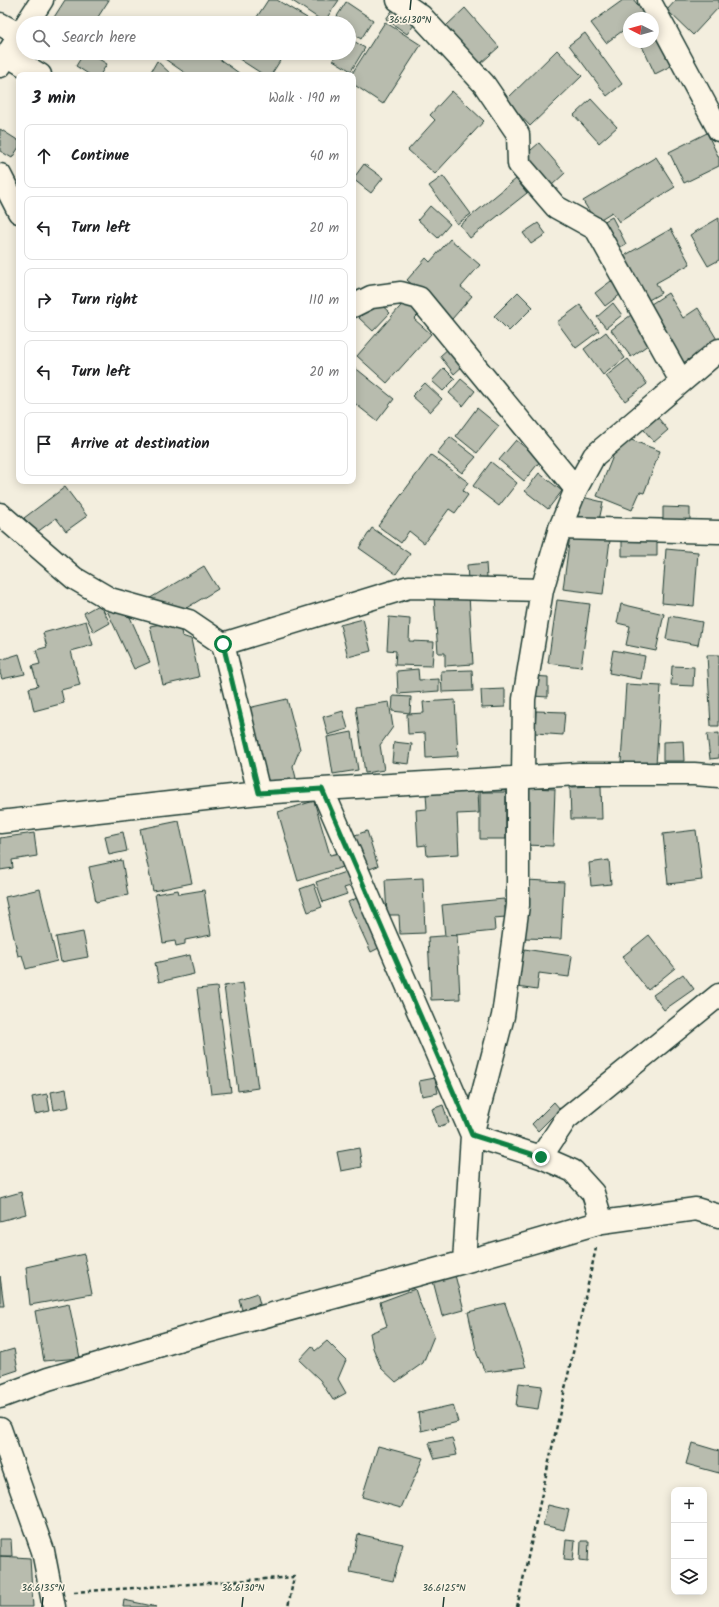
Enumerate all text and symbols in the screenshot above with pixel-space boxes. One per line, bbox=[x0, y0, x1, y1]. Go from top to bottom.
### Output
text: 36.6130°N bbox=[388, 12, 432, 28]
north arrow bbox=[623, 12, 659, 48]
search box bbox=[16, 16, 356, 60]
text: Search here bbox=[62, 26, 136, 50]
icon: search bbox=[30, 27, 52, 49]
text: 3 min bbox=[32, 85, 76, 112]
text: Walk · 190 m bbox=[268, 88, 340, 109]
text: Continue bbox=[71, 144, 129, 168]
icon: ahead bbox=[33, 145, 55, 167]
text: 40 m bbox=[310, 146, 339, 167]
text: Turn left bbox=[71, 216, 131, 240]
icon: left bbox=[33, 217, 55, 239]
text: 20 m bbox=[309, 218, 339, 239]
text: Turn right bbox=[71, 288, 138, 312]
icon: right bbox=[33, 289, 55, 311]
text: 110 m bbox=[309, 290, 339, 311]
text: Turn left bbox=[71, 360, 131, 384]
icon: left bbox=[33, 361, 55, 383]
text: 20 m bbox=[309, 362, 339, 383]
text: Arrive at destination bbox=[71, 432, 210, 456]
icon: arrive bbox=[33, 433, 55, 455]
route start bbox=[214, 635, 232, 653]
route end bbox=[532, 1148, 550, 1166]
map controls bbox=[671, 1487, 707, 1595]
button: + bbox=[671, 1487, 707, 1523]
button: − bbox=[671, 1523, 707, 1559]
button: layers bbox=[671, 1559, 707, 1595]
text: 36.6135°N bbox=[21, 1580, 65, 1596]
text: 36.6130°N bbox=[221, 1580, 265, 1596]
text: 36.6125°N bbox=[422, 1580, 466, 1596]

